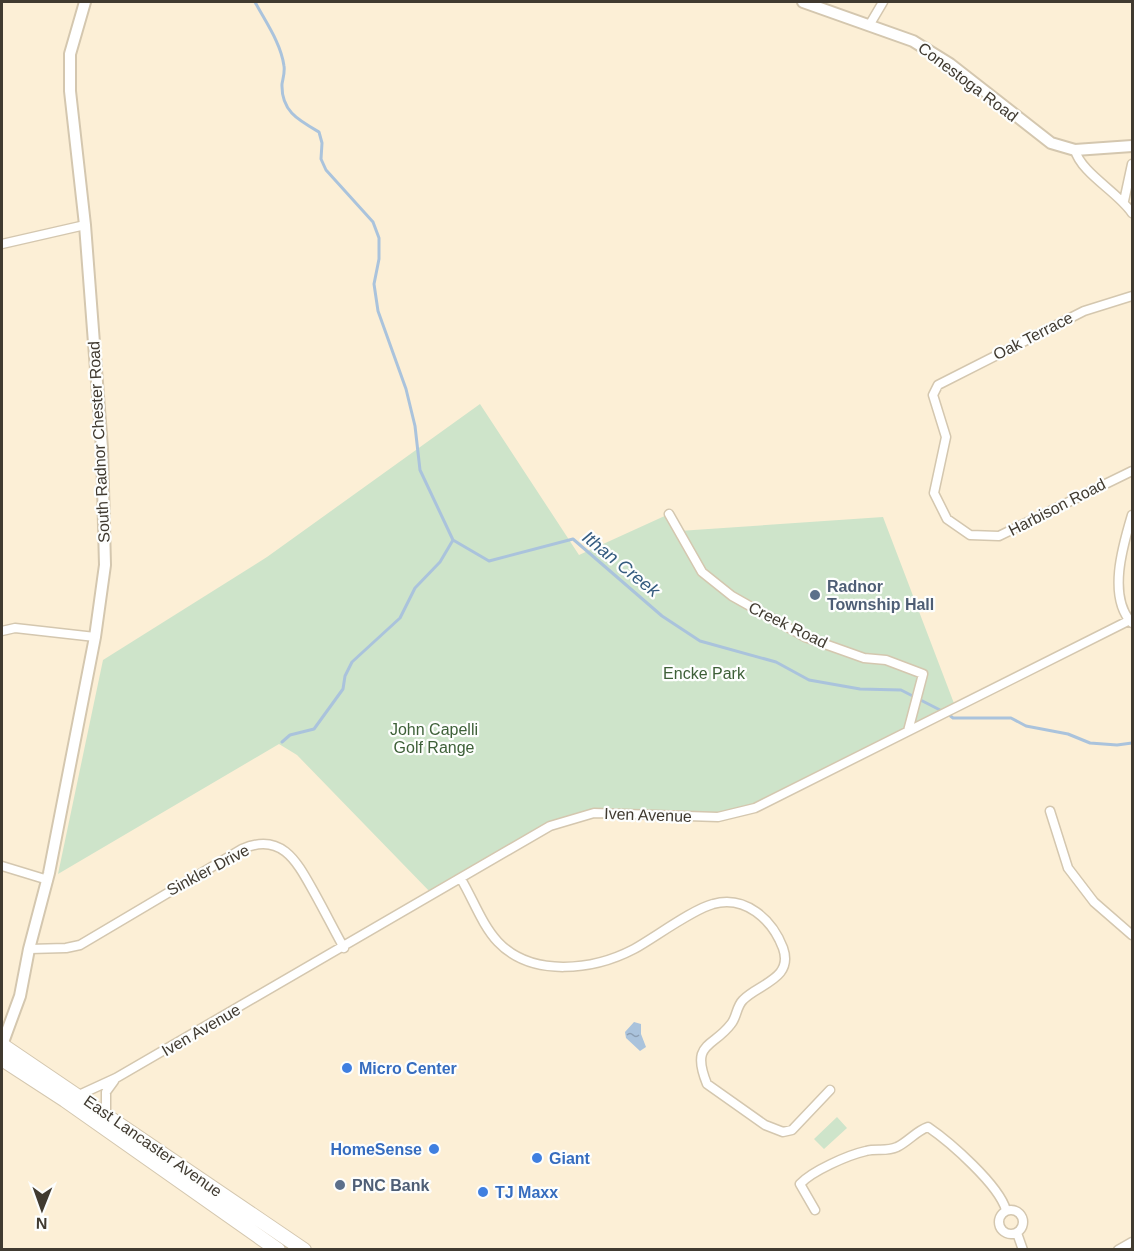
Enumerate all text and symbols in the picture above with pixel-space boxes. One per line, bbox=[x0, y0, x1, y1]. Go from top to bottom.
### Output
street label: Conestoga Road bbox=[915, 39, 1021, 125]
street label: Oak Terrace bbox=[990, 309, 1076, 363]
street label: South Radnor Chester Road bbox=[85, 341, 113, 543]
street label: Harbison Road bbox=[1006, 475, 1108, 539]
water label: Ithan Creek bbox=[579, 527, 664, 602]
place label: Radnor Township Hall bbox=[827, 578, 934, 613]
marker: Radnor Township Hall bbox=[808, 588, 822, 602]
street label: Creek Road bbox=[746, 599, 830, 651]
park label: Encke Park bbox=[663, 665, 746, 682]
park label: John Capelli Golf Range bbox=[390, 721, 478, 756]
street label: Iven Avenue bbox=[604, 805, 692, 825]
street label: Sinkler Drive bbox=[164, 841, 252, 899]
street label: Iven Avenue bbox=[159, 1001, 243, 1059]
place label: Micro Center bbox=[359, 1060, 457, 1077]
marker: Micro Center bbox=[340, 1061, 354, 1075]
street label: East Lancaster Avenue bbox=[81, 1092, 225, 1200]
place label: HomeSense bbox=[330, 1141, 422, 1158]
marker: HomeSense bbox=[427, 1142, 441, 1156]
place label: Giant bbox=[549, 1150, 591, 1167]
marker: Giant bbox=[530, 1151, 544, 1165]
place label: PNC Bank bbox=[352, 1177, 429, 1194]
marker: PNC Bank bbox=[333, 1178, 347, 1192]
north arrow bbox=[12, 1179, 72, 1239]
place label: TJ Maxx bbox=[495, 1184, 558, 1201]
marker: TJ Maxx bbox=[476, 1185, 490, 1199]
text: N bbox=[36, 1215, 48, 1232]

